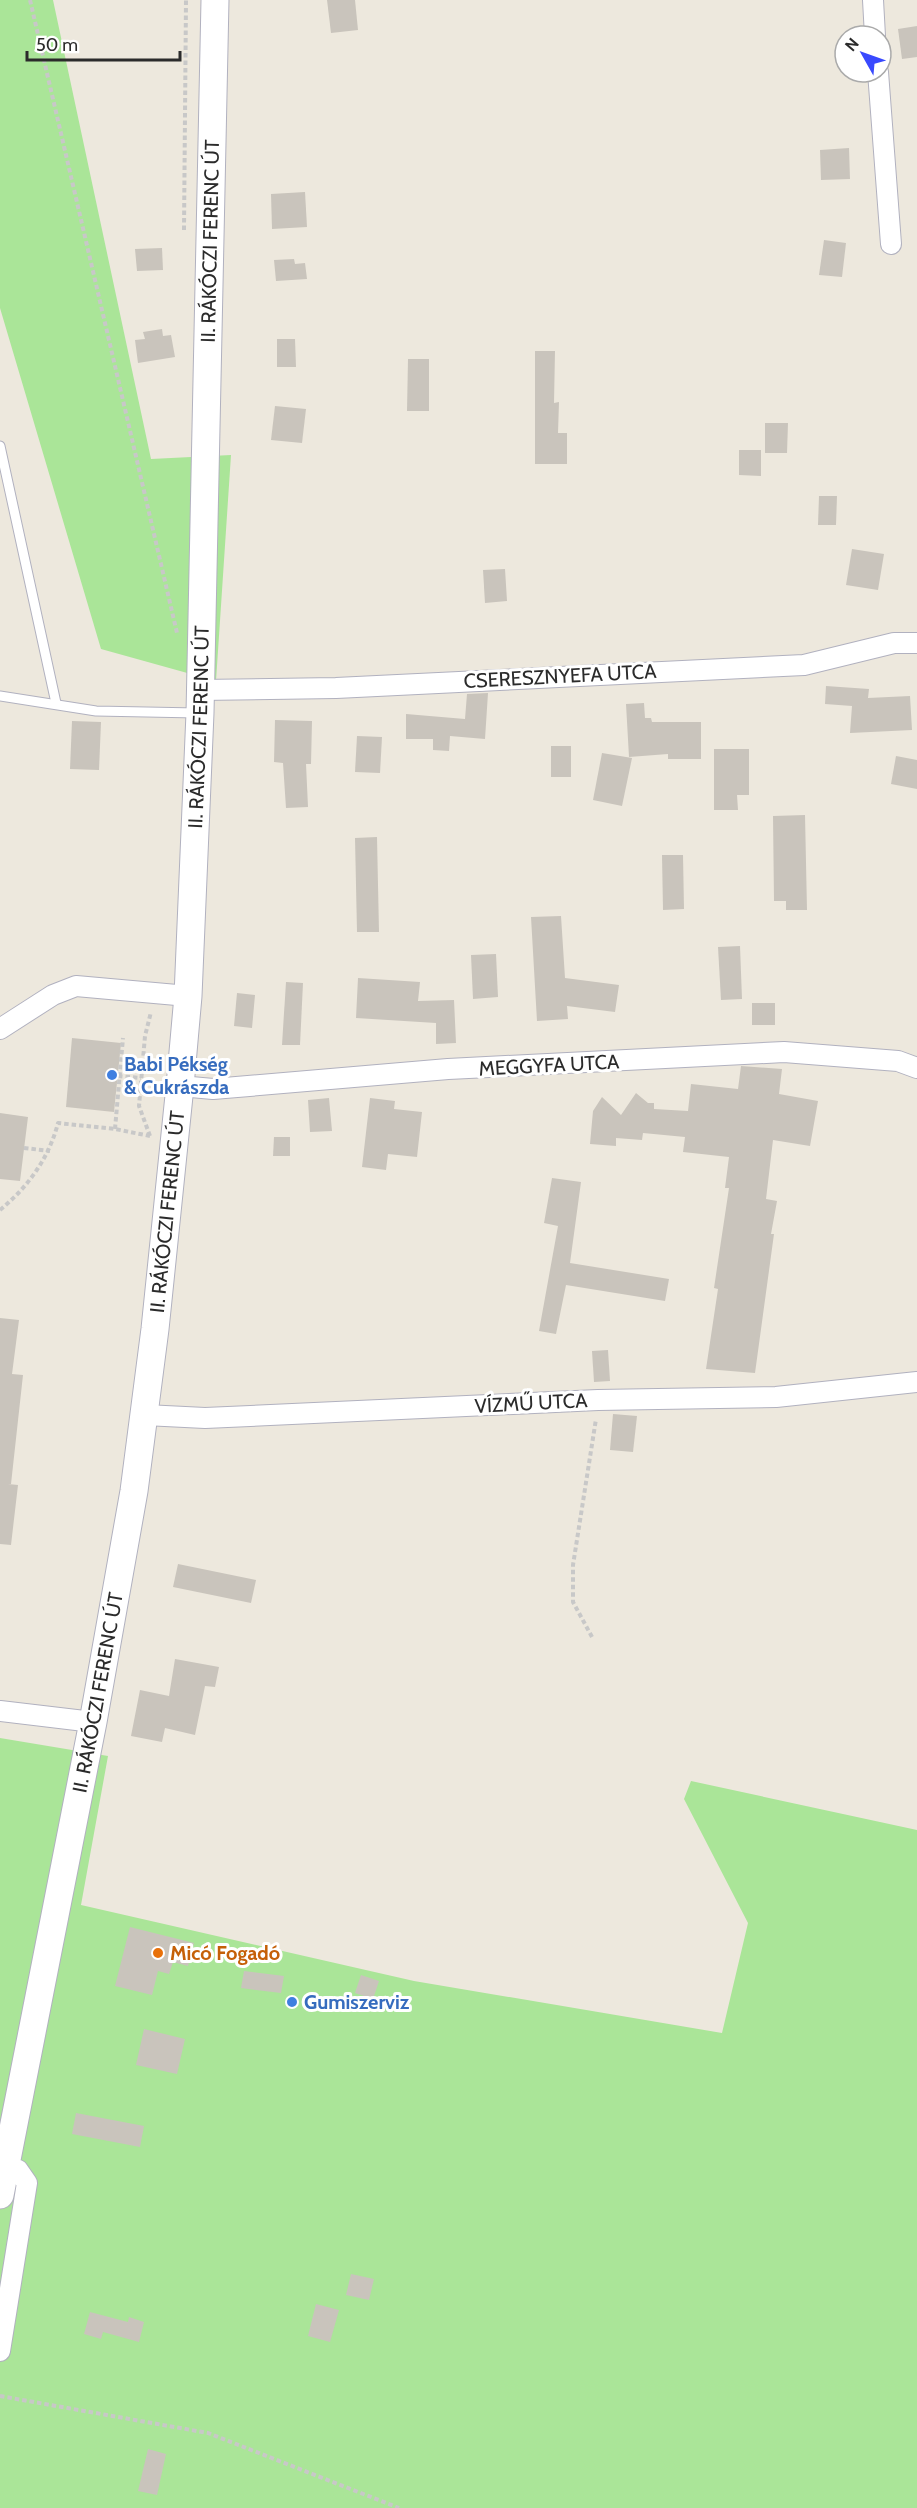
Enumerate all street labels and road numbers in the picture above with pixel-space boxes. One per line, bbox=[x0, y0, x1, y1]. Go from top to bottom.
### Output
street label: II. RÁKÓCZI FERENC ÚT bbox=[196, 139, 224, 343]
street label: II. RÁKÓCZI FERENC ÚT bbox=[183, 625, 214, 829]
street label: CSERESZNYEFA UTCA bbox=[463, 659, 658, 693]
street label: MEGGYFA UTCA bbox=[478, 1049, 621, 1081]
street label: II. RÁKÓCZI FERENC ÚT bbox=[145, 1109, 189, 1314]
street label: VÍZMŰ UTCA bbox=[474, 1388, 589, 1418]
street label: II. RÁKÓCZI FERENC ÚT bbox=[67, 1590, 128, 1795]

